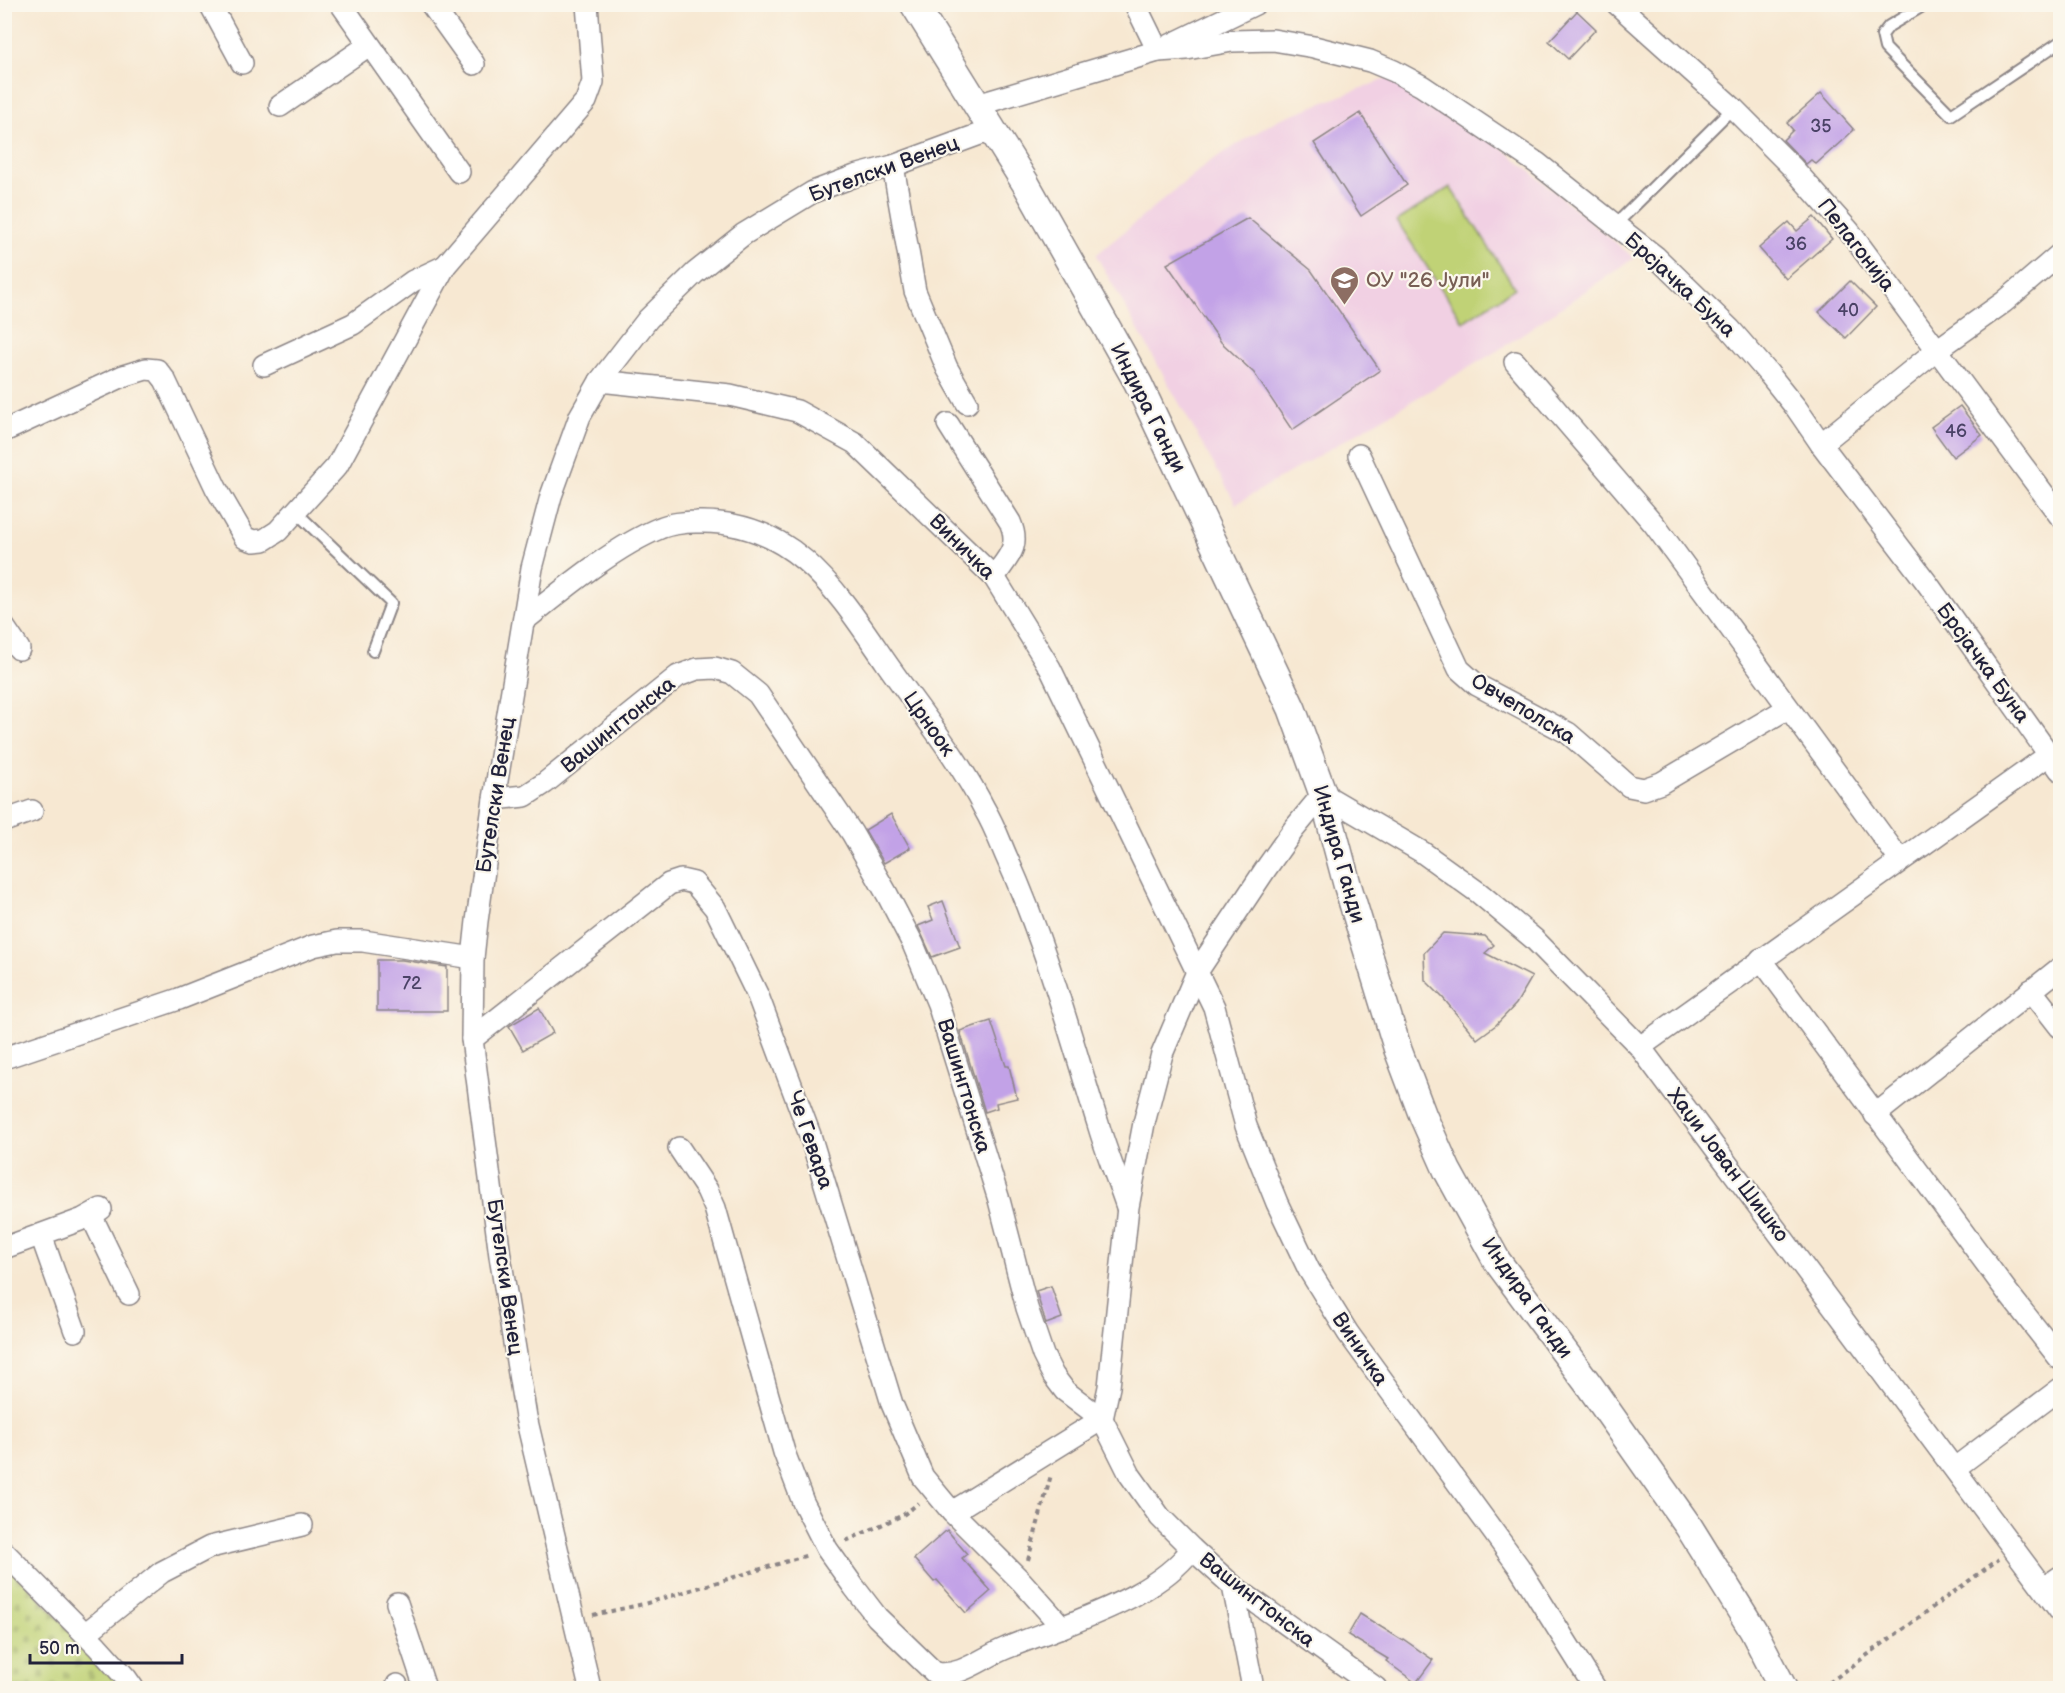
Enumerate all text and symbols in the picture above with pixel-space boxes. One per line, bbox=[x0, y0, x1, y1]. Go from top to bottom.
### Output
house number: 35 bbox=[1810, 116, 1832, 137]
street label: Бутелски Венец bbox=[806, 130, 962, 208]
street label: Пелагонија bbox=[1812, 193, 1900, 297]
street label: Брсјачка Буна bbox=[1619, 227, 1741, 343]
house number: 36 bbox=[1785, 234, 1807, 255]
school or university icon: ОУ "26 Јули" bbox=[1329, 264, 1361, 306]
place label: ОУ "26 Јули" bbox=[1366, 268, 1490, 293]
house number: 40 bbox=[1837, 300, 1859, 321]
street label: Индира Ганди bbox=[1105, 339, 1191, 477]
house number: 46 bbox=[1945, 421, 1967, 442]
street label: Виничка bbox=[924, 509, 1001, 586]
street label: Брсјачка Буна bbox=[1931, 598, 2035, 728]
street label: Овчеполска bbox=[1466, 668, 1580, 750]
street label: Вашингтонска bbox=[556, 671, 681, 779]
street label: Црноок bbox=[898, 687, 960, 761]
street label: Бутелски Венец bbox=[471, 715, 521, 875]
street label: Индира Ганди bbox=[1307, 782, 1371, 926]
house number: 72 bbox=[402, 973, 422, 994]
street label: Вашингтонска bbox=[932, 1016, 997, 1157]
street label: Хаџи Јован Шишко bbox=[1662, 1083, 1794, 1247]
street label: Че Гевара bbox=[782, 1088, 839, 1193]
street label: Бутелски Венец bbox=[482, 1197, 528, 1357]
street label: Индира Ганди bbox=[1476, 1233, 1578, 1363]
street label: Виничка bbox=[1327, 1308, 1394, 1391]
street label: Вашингтонска bbox=[1194, 1547, 1320, 1653]
scale bar bbox=[30, 1627, 182, 1665]
text: 50 m bbox=[39, 1638, 80, 1659]

